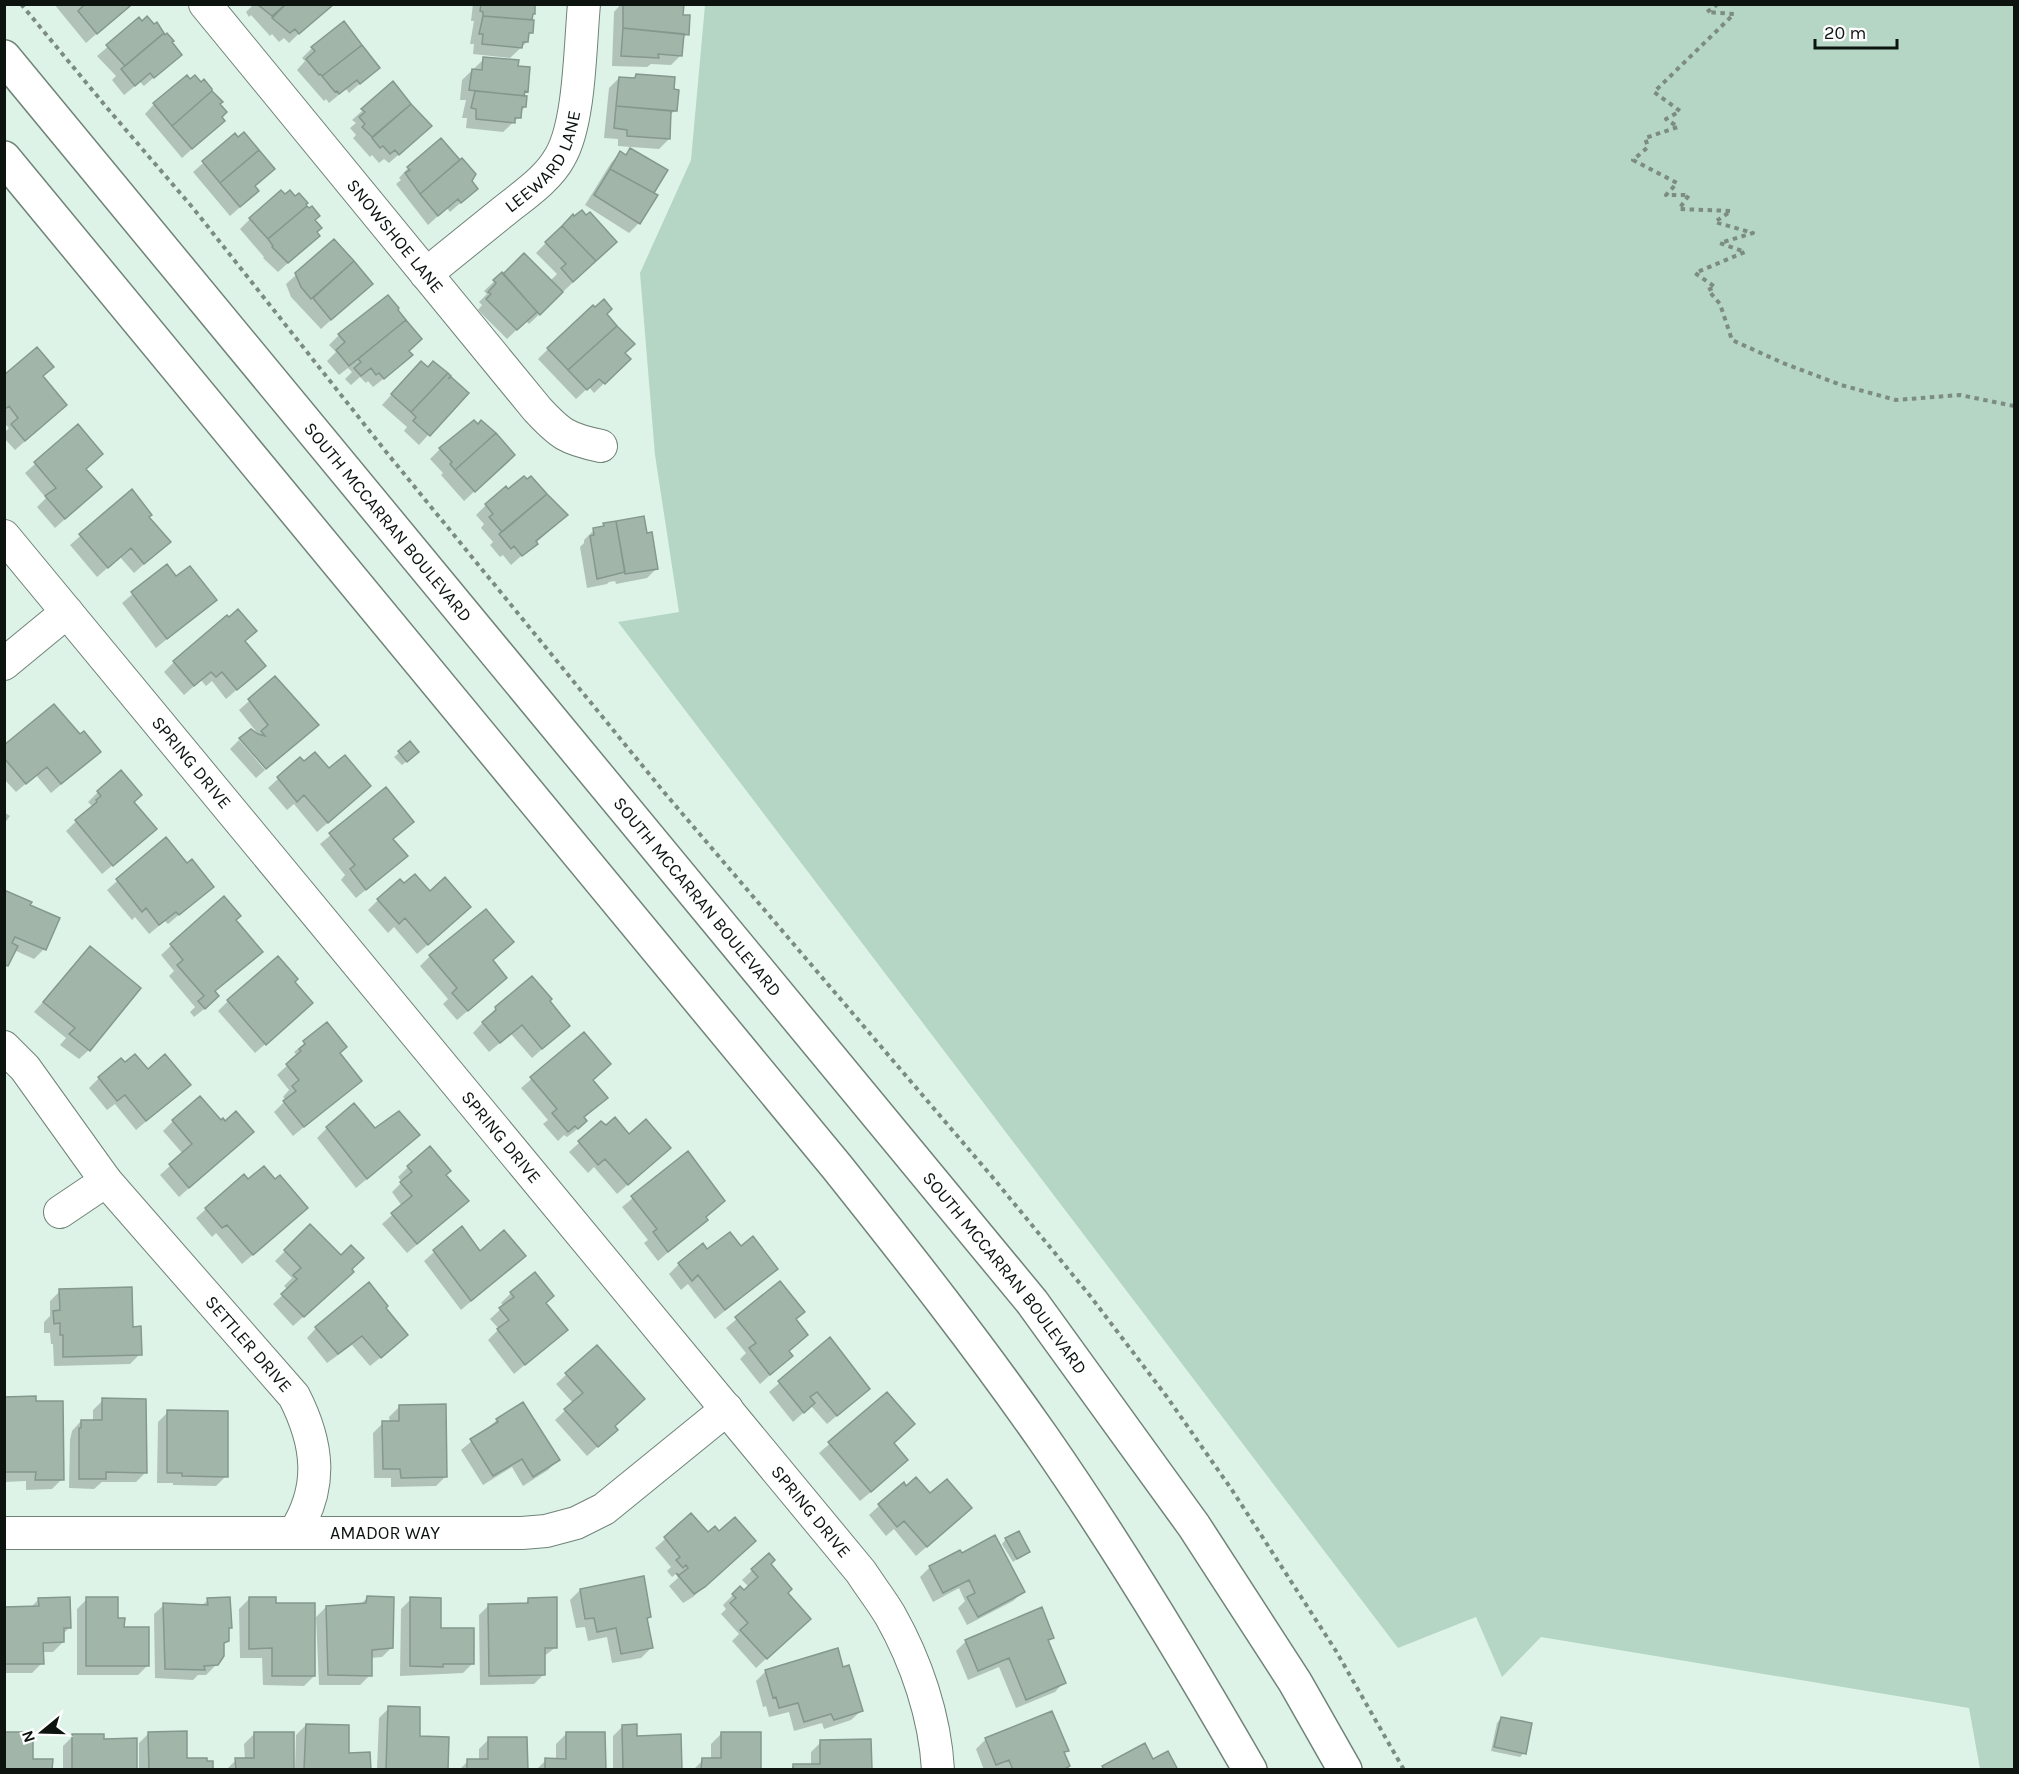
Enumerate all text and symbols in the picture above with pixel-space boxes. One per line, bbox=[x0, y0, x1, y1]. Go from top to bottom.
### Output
scale bar bbox=[1815, 12, 1898, 50]
text: 20 m bbox=[1824, 22, 1866, 44]
street label: LEEWARD LANE bbox=[500, 109, 585, 217]
street label: SNOWSHOE LANE bbox=[342, 174, 448, 298]
street label: SOUTH MCCARRAN BOULEVARD bbox=[299, 418, 477, 626]
street label: SPRING DRIVE bbox=[147, 712, 236, 813]
street label: SOUTH MCCARRAN BOULEVARD bbox=[609, 792, 786, 1001]
street label: SPRING DRIVE bbox=[457, 1086, 546, 1188]
street label: SOUTH MCCARRAN BOULEVARD bbox=[918, 1167, 1092, 1379]
street label: SETTLER DRIVE bbox=[200, 1291, 297, 1397]
street label: SPRING DRIVE bbox=[766, 1461, 856, 1562]
street label: AMADOR WAY bbox=[330, 1522, 440, 1544]
north arrow bbox=[12, 1702, 72, 1762]
text: N bbox=[17, 1728, 39, 1745]

